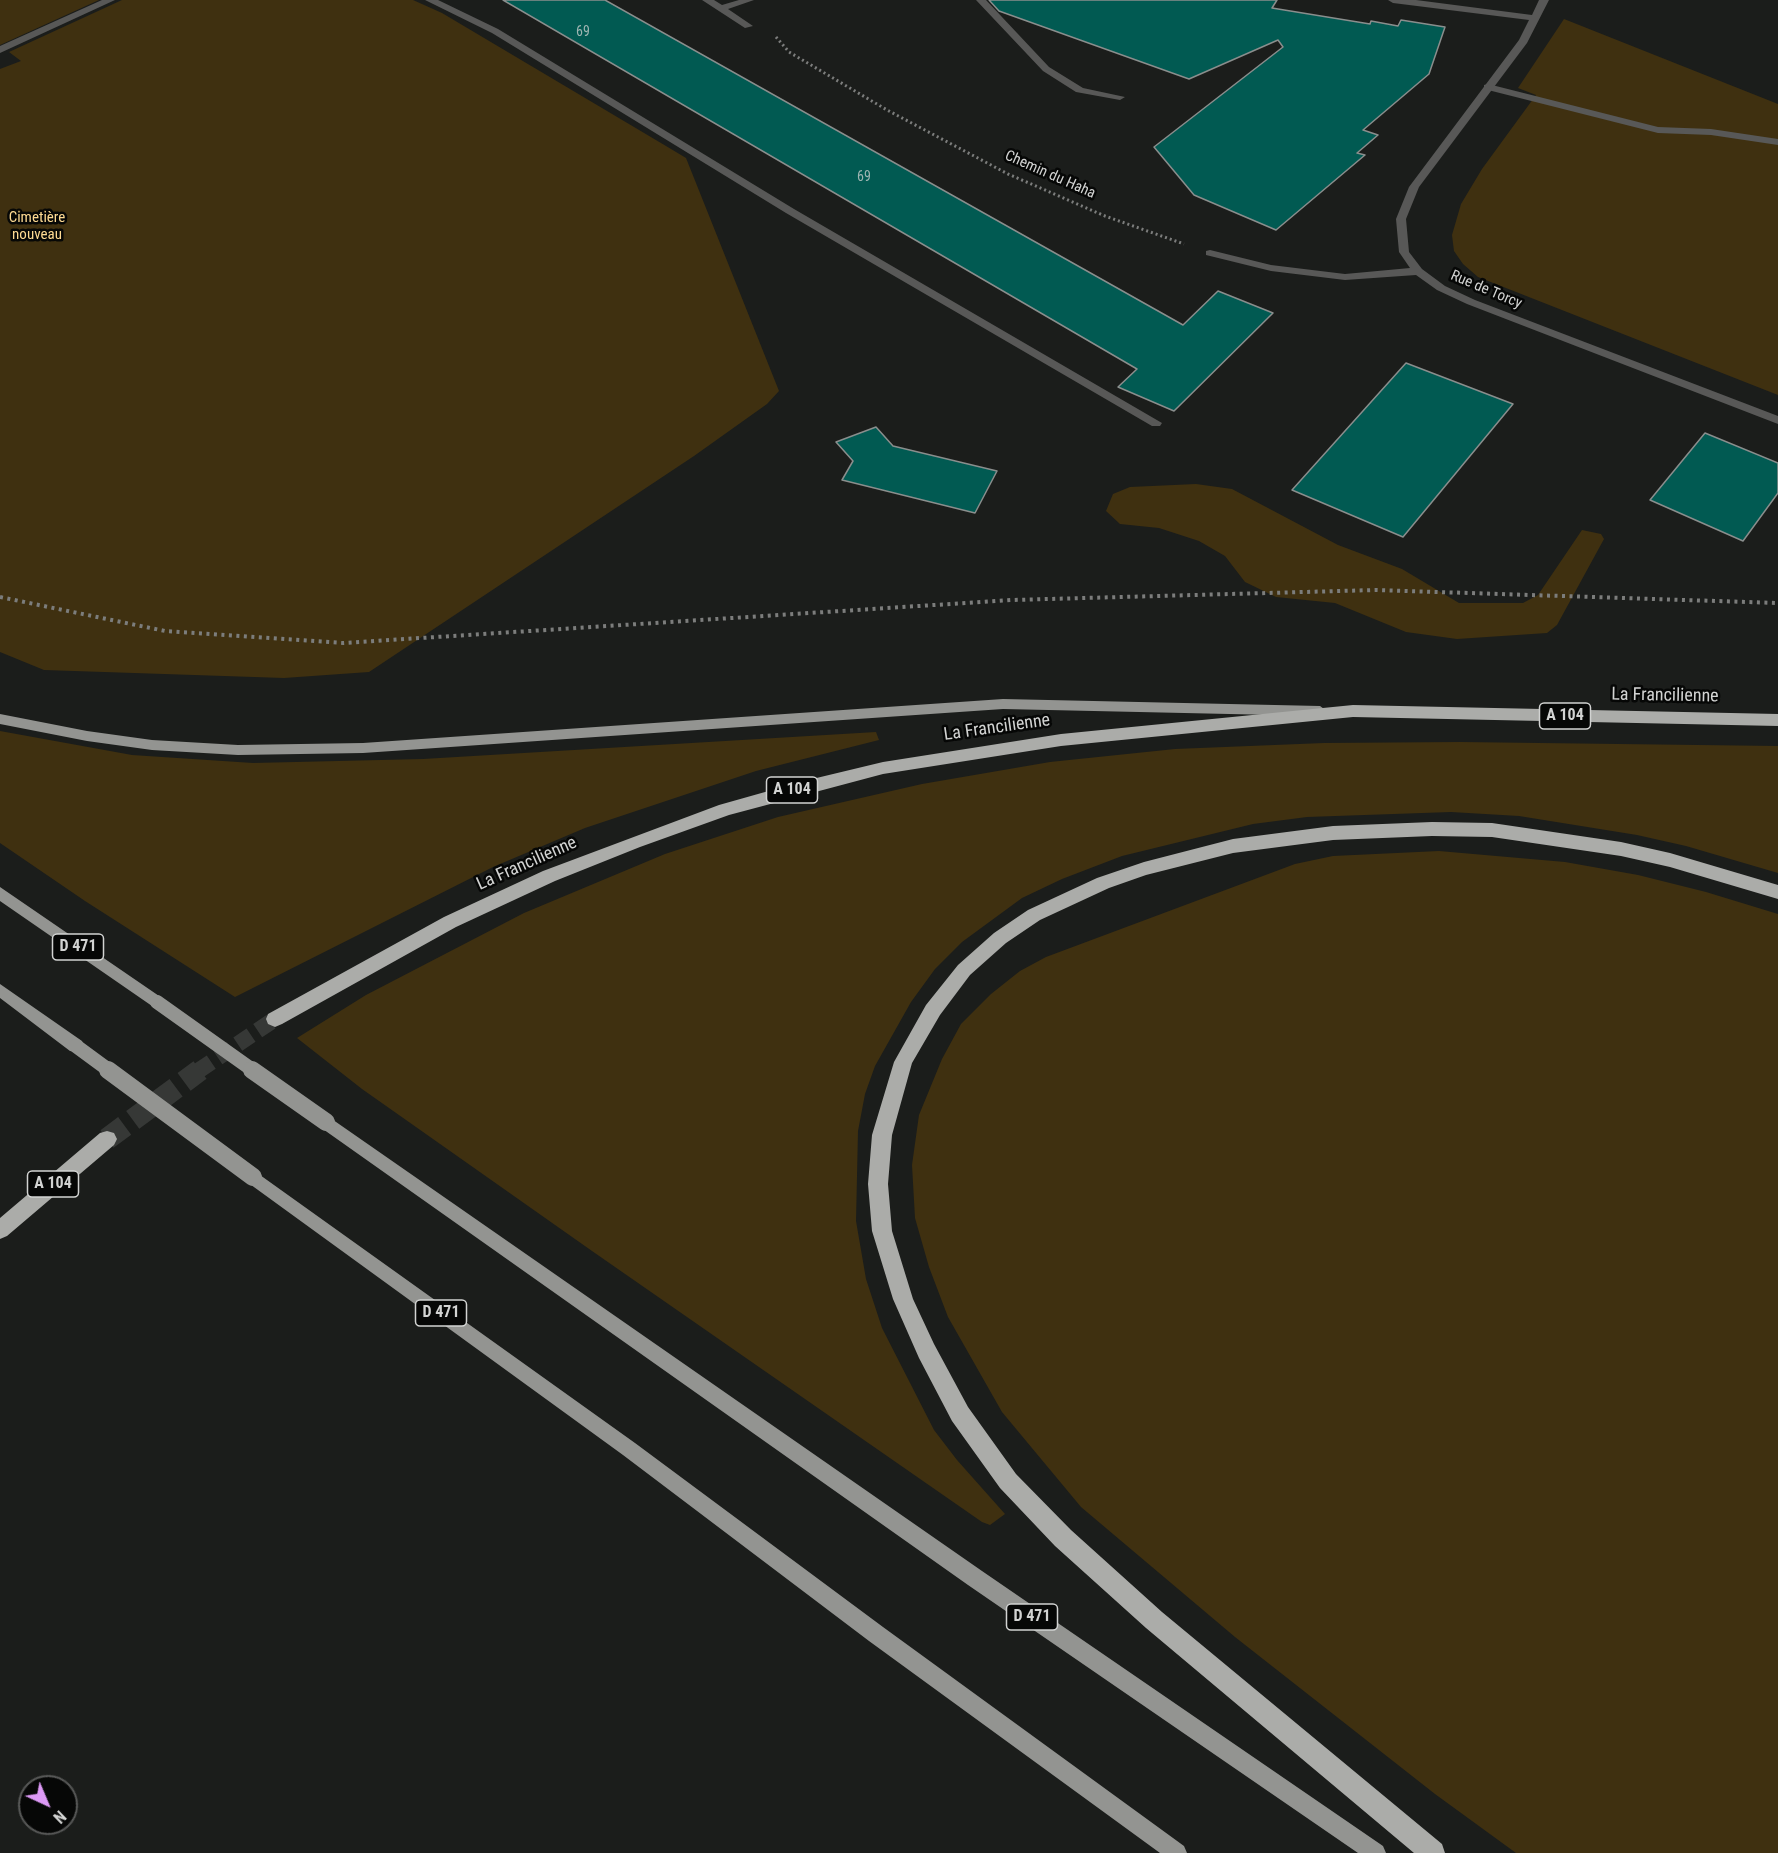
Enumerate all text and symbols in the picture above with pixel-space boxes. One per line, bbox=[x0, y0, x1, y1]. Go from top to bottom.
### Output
house number: 69 bbox=[576, 24, 590, 40]
street label: Chemin du Haha bbox=[1002, 147, 1098, 203]
house number: 69 bbox=[857, 169, 871, 185]
park label: Cimetière nouveau bbox=[9, 209, 65, 244]
street label: Rue de Torcy bbox=[1448, 267, 1524, 313]
street label: La Francilienne bbox=[1611, 684, 1719, 708]
road number: A 104 bbox=[1540, 703, 1590, 729]
street label: La Francilienne bbox=[942, 710, 1052, 746]
road number: A 104 bbox=[766, 777, 818, 803]
street label: La Francilienne bbox=[474, 832, 580, 896]
road number: D 471 bbox=[52, 934, 104, 960]
road number: A 104 bbox=[28, 1171, 78, 1197]
road number: D 471 bbox=[416, 1300, 466, 1326]
road number: D 471 bbox=[1006, 1604, 1058, 1630]
north arrow bbox=[18, 1775, 78, 1835]
text: N bbox=[49, 1807, 70, 1827]

